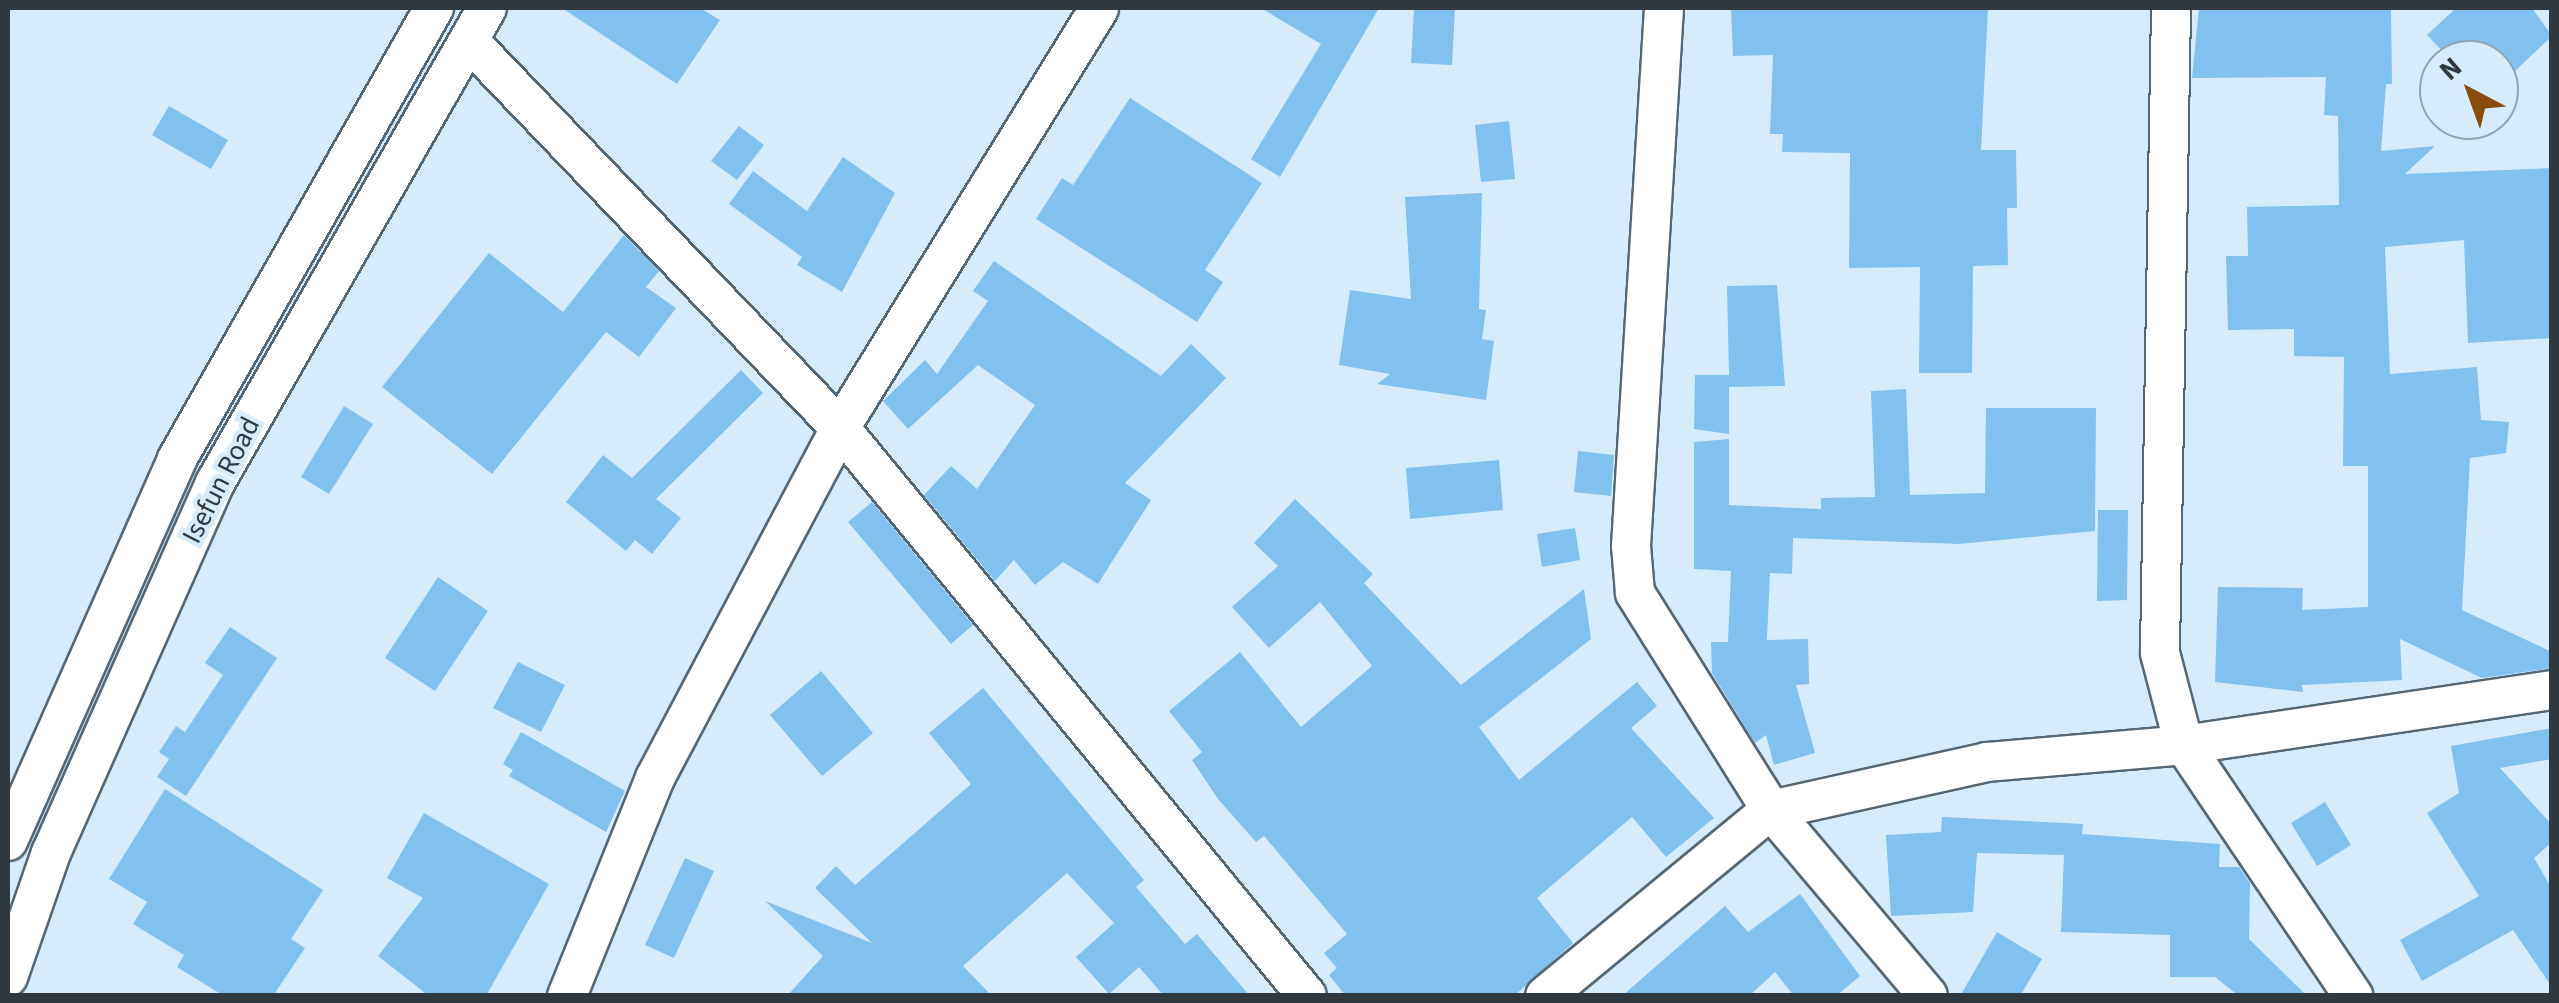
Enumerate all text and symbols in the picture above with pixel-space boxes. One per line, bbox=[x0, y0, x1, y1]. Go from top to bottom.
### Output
north arrow bbox=[2419, 40, 2519, 140]
text: N bbox=[2430, 48, 2471, 90]
street label: Isefun Road bbox=[175, 411, 267, 549]

